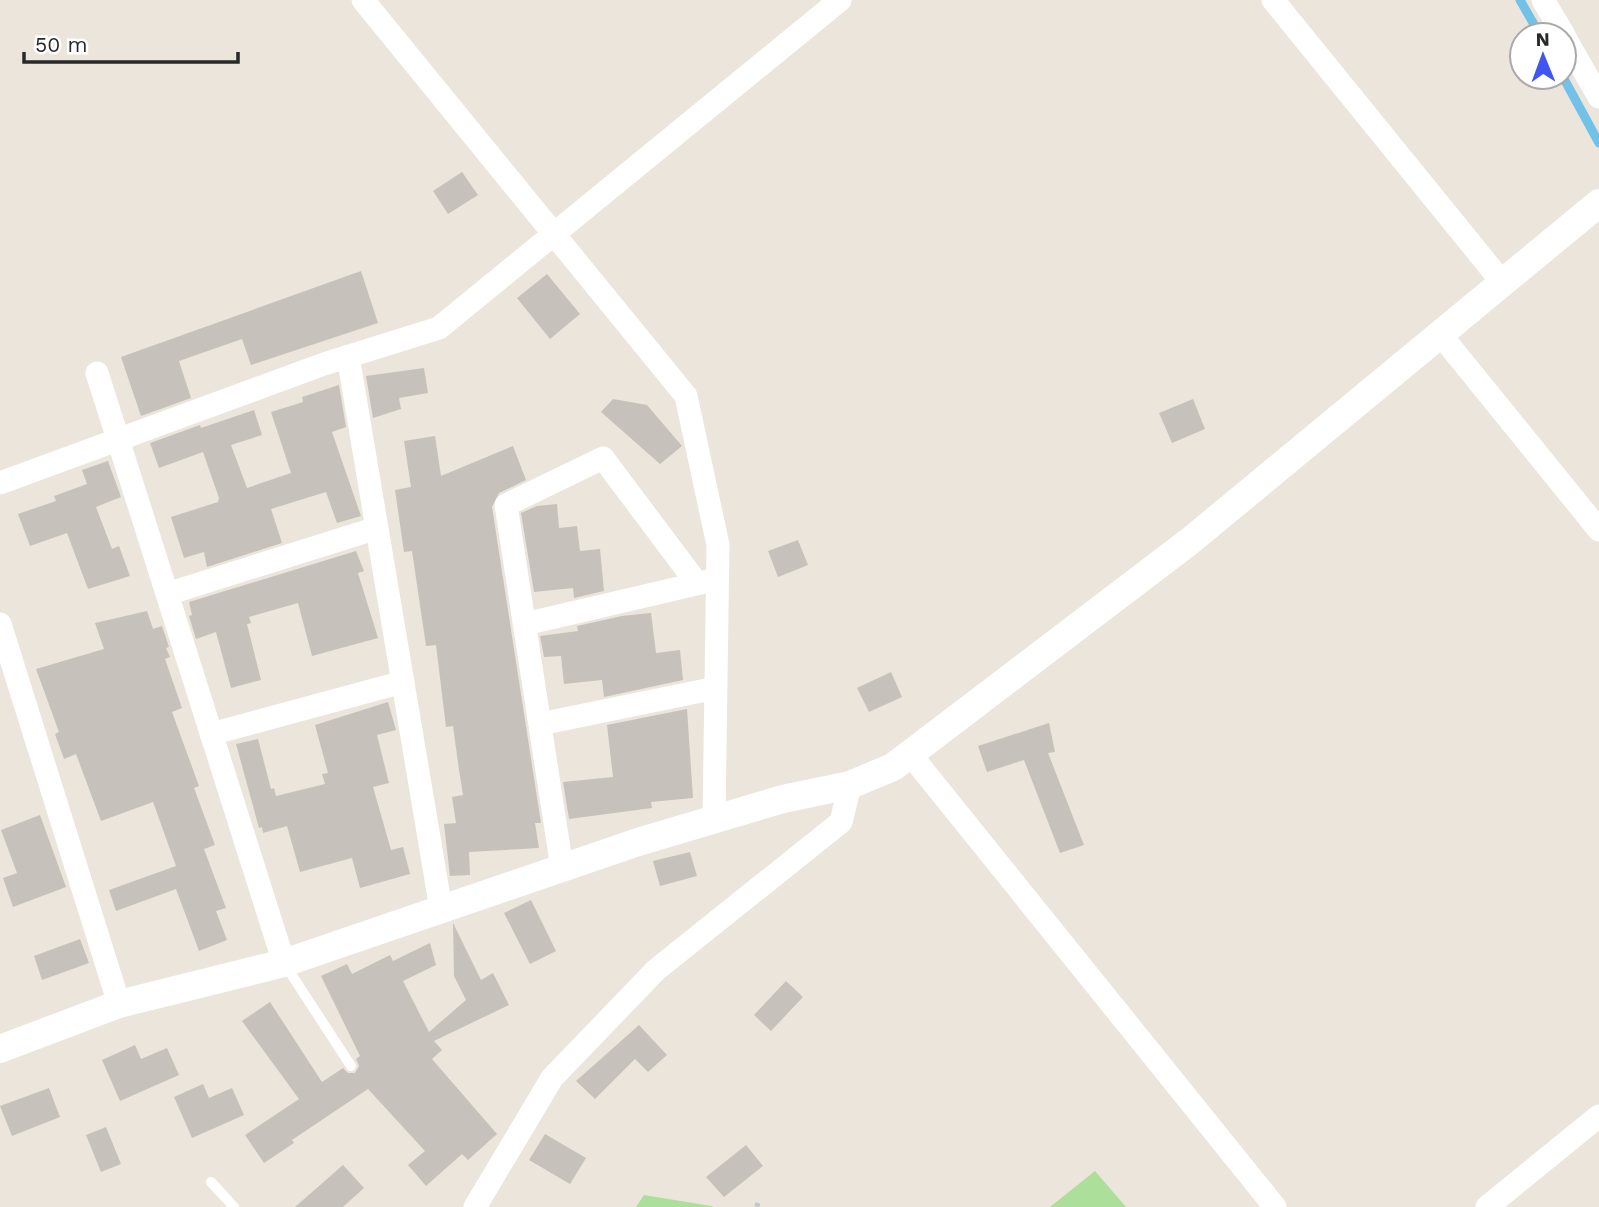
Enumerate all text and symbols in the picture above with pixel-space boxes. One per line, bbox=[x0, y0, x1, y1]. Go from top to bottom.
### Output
scale bar bbox=[24, 21, 238, 65]
north arrow bbox=[1508, 21, 1578, 91]
text: N bbox=[1535, 28, 1550, 51]
text: 50 m bbox=[35, 32, 87, 57]

